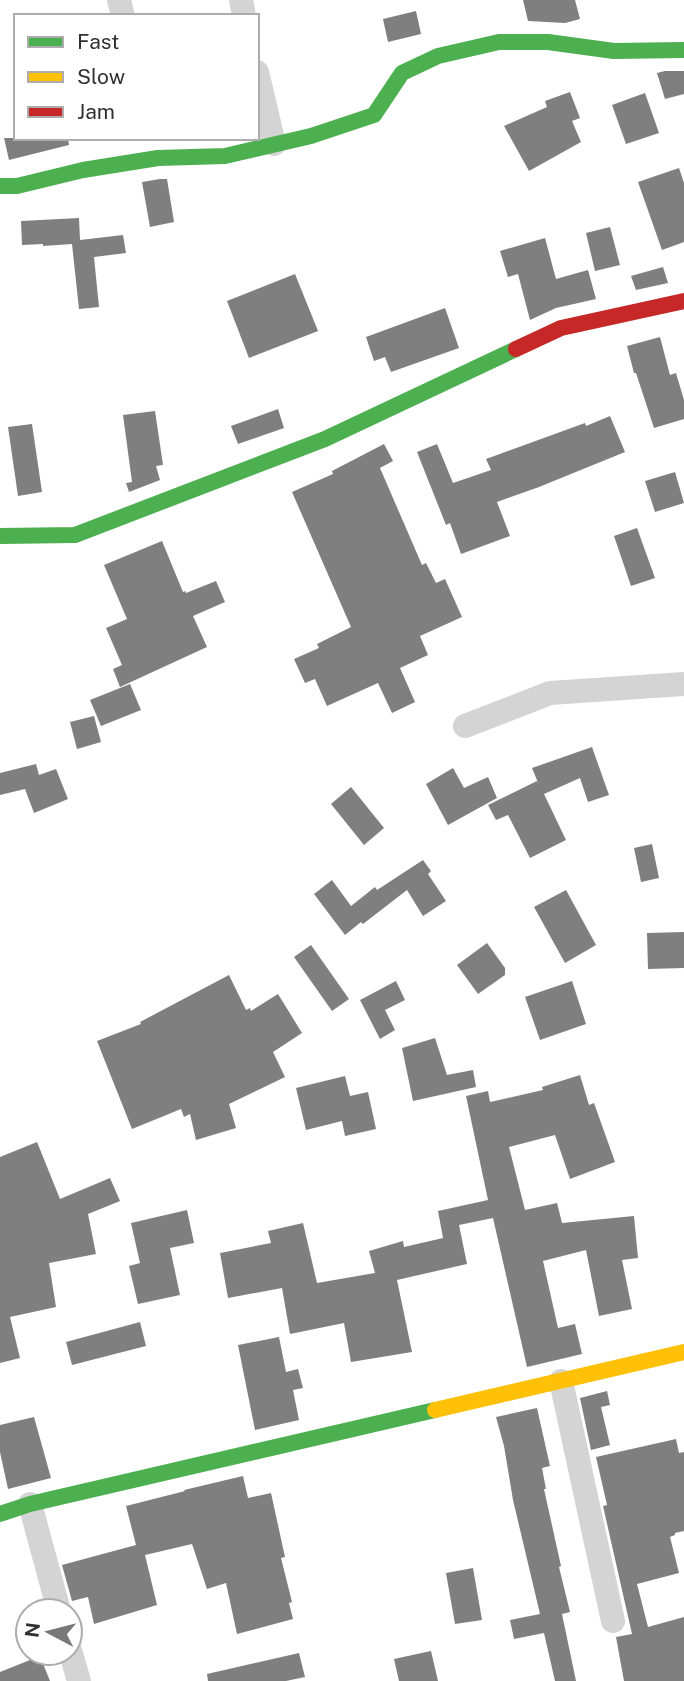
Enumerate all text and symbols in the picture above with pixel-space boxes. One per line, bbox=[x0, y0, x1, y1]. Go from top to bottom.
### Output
legend bbox=[14, 14, 259, 140]
text: Fast bbox=[77, 29, 119, 54]
text: Slow bbox=[77, 64, 125, 89]
text: Jam bbox=[77, 99, 115, 124]
north arrow bbox=[14, 1597, 84, 1667]
text: N bbox=[20, 1621, 44, 1639]

